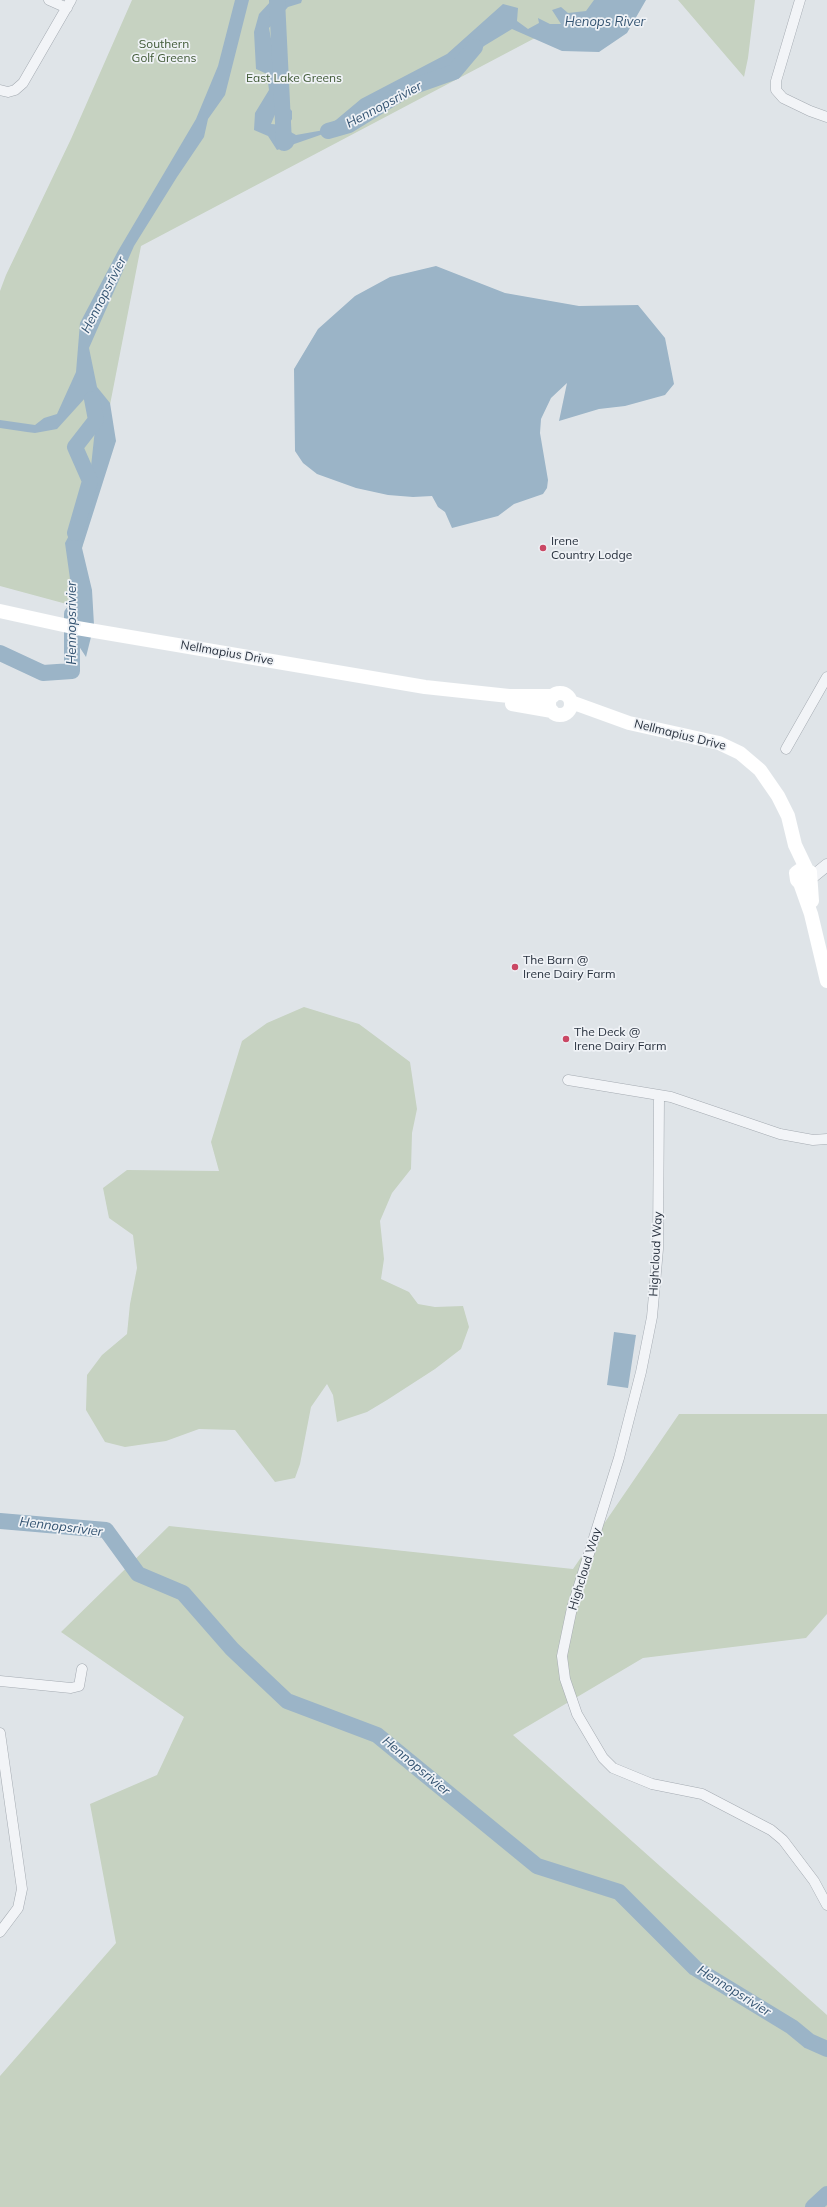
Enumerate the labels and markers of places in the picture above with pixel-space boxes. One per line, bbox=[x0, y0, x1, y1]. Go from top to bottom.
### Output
place label: Irene Country Lodge bbox=[551, 534, 632, 562]
marker: Irene Country Lodge bbox=[538, 543, 548, 553]
place label: The Barn @ Irene Dairy Farm bbox=[523, 953, 615, 981]
marker: The Barn @ Irene Dairy Farm bbox=[510, 962, 520, 972]
place label: The Deck @ Irene Dairy Farm bbox=[574, 1025, 666, 1053]
marker: The Deck @ Irene Dairy Farm bbox=[561, 1034, 571, 1044]

